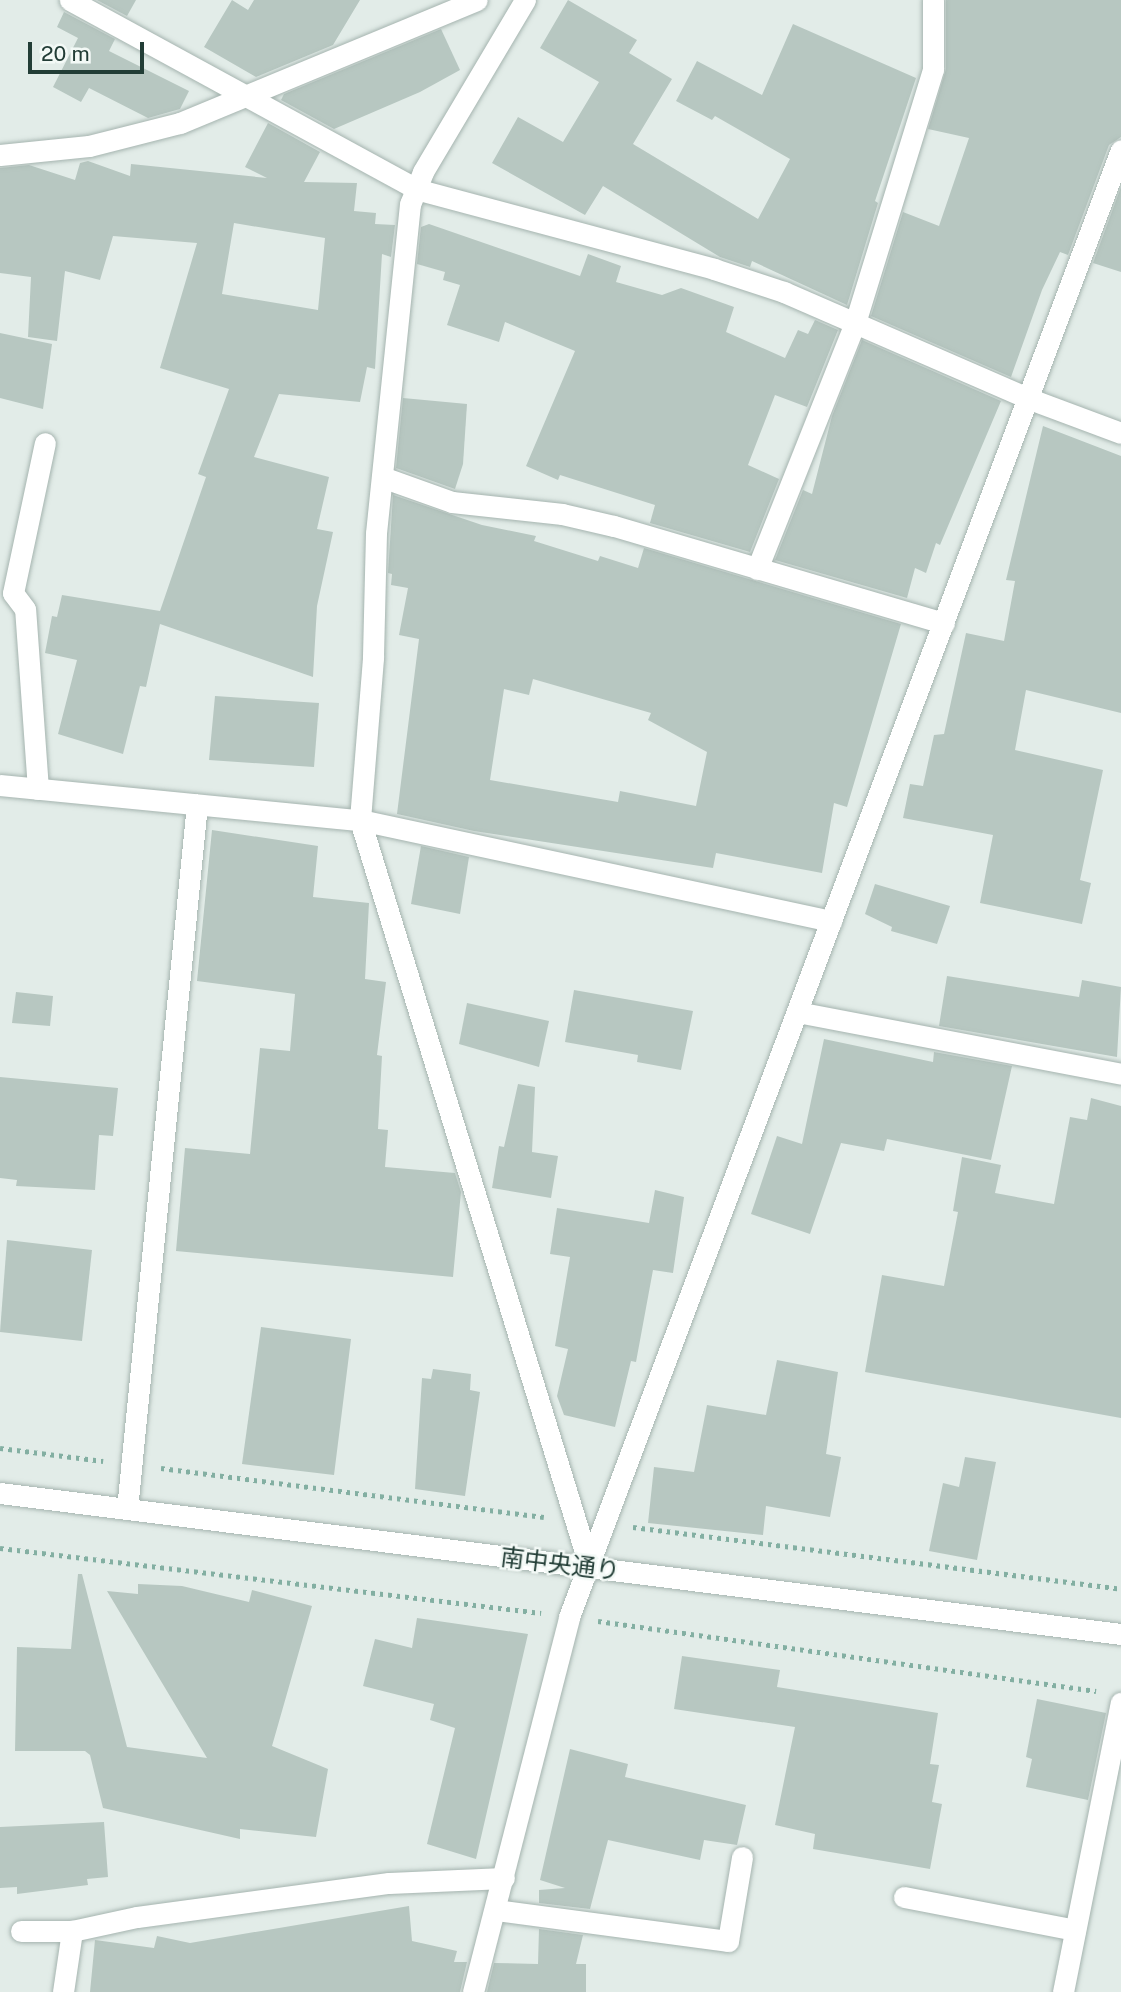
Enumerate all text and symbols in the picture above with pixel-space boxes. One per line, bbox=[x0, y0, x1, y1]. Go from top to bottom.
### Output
scale bar bbox=[32, 28, 147, 72]
text: 20 m bbox=[41, 41, 90, 66]
street label: 南中央通り bbox=[499, 1542, 621, 1586]

